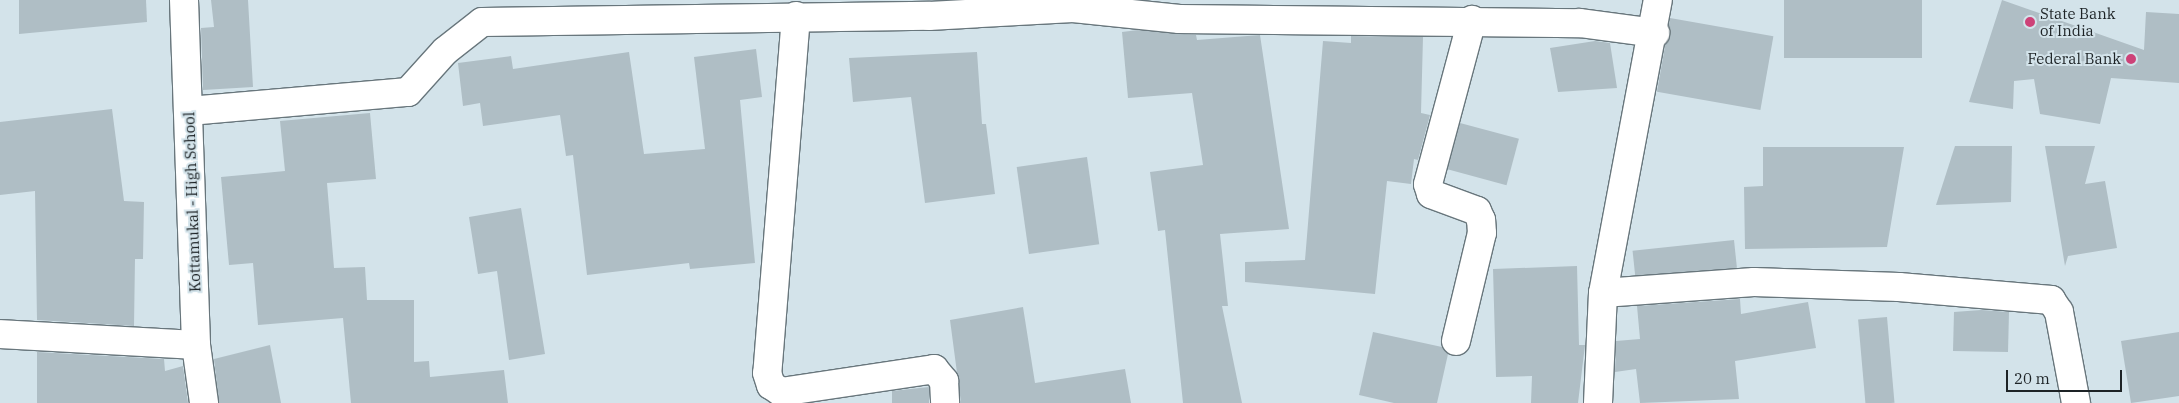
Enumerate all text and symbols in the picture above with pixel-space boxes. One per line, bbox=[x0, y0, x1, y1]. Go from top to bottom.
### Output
place label: State Bank of India bbox=[2040, 4, 2116, 39]
marker: State Bank of India bbox=[2024, 16, 2036, 28]
place label: Federal Bank bbox=[2027, 50, 2121, 68]
marker: Federal Bank bbox=[2125, 53, 2137, 65]
street label: Kottamukal - High School bbox=[180, 112, 204, 292]
scale bar bbox=[2009, 360, 2125, 392]
text: 20 m bbox=[2014, 369, 2050, 388]

